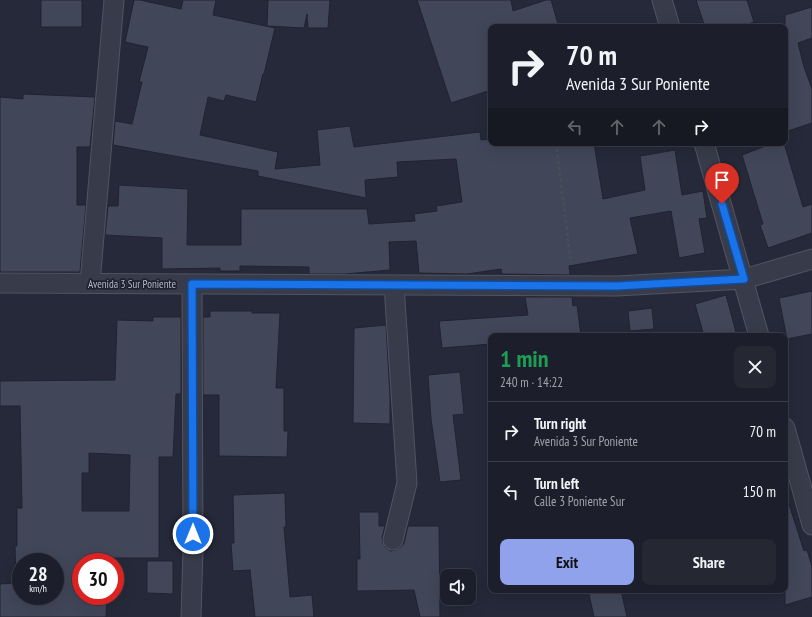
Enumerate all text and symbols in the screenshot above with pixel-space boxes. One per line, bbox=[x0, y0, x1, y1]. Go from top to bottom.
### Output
text: 70 m bbox=[566, 36, 617, 73]
icon: right bbox=[500, 40, 552, 92]
text: Avenida 3 Sur Poniente bbox=[566, 72, 710, 95]
icon: left bbox=[564, 116, 586, 138]
icon: ahead bbox=[606, 116, 628, 138]
icon: ahead bbox=[648, 116, 670, 138]
icon: right bbox=[690, 116, 712, 138]
pin bbox=[705, 163, 739, 204]
icon: arrive bbox=[711, 169, 733, 191]
street label: Avenida 3 Sur Poniente bbox=[88, 277, 176, 291]
text: 1 min bbox=[500, 343, 548, 374]
button: close bbox=[734, 346, 776, 388]
text: 240 m · 14:22 bbox=[500, 374, 563, 391]
text: Turn right bbox=[534, 414, 586, 433]
icon: right bbox=[500, 421, 522, 443]
text: 70 m bbox=[750, 422, 776, 441]
text: Avenida 3 Sur Poniente bbox=[534, 433, 638, 450]
text: Turn left bbox=[534, 474, 579, 493]
icon: left bbox=[500, 481, 522, 503]
text: 150 m bbox=[743, 482, 776, 501]
text: Calle 3 Poniente Sur bbox=[534, 493, 625, 510]
position arrow bbox=[172, 513, 214, 555]
button: Exit bbox=[500, 539, 634, 585]
button: Share bbox=[642, 539, 776, 585]
speed limit sign: 30 bbox=[72, 553, 124, 605]
text: 28 bbox=[28, 561, 48, 587]
map controls bbox=[440, 569, 476, 605]
button: sound bbox=[440, 569, 476, 605]
text: km/h bbox=[29, 582, 47, 595]

